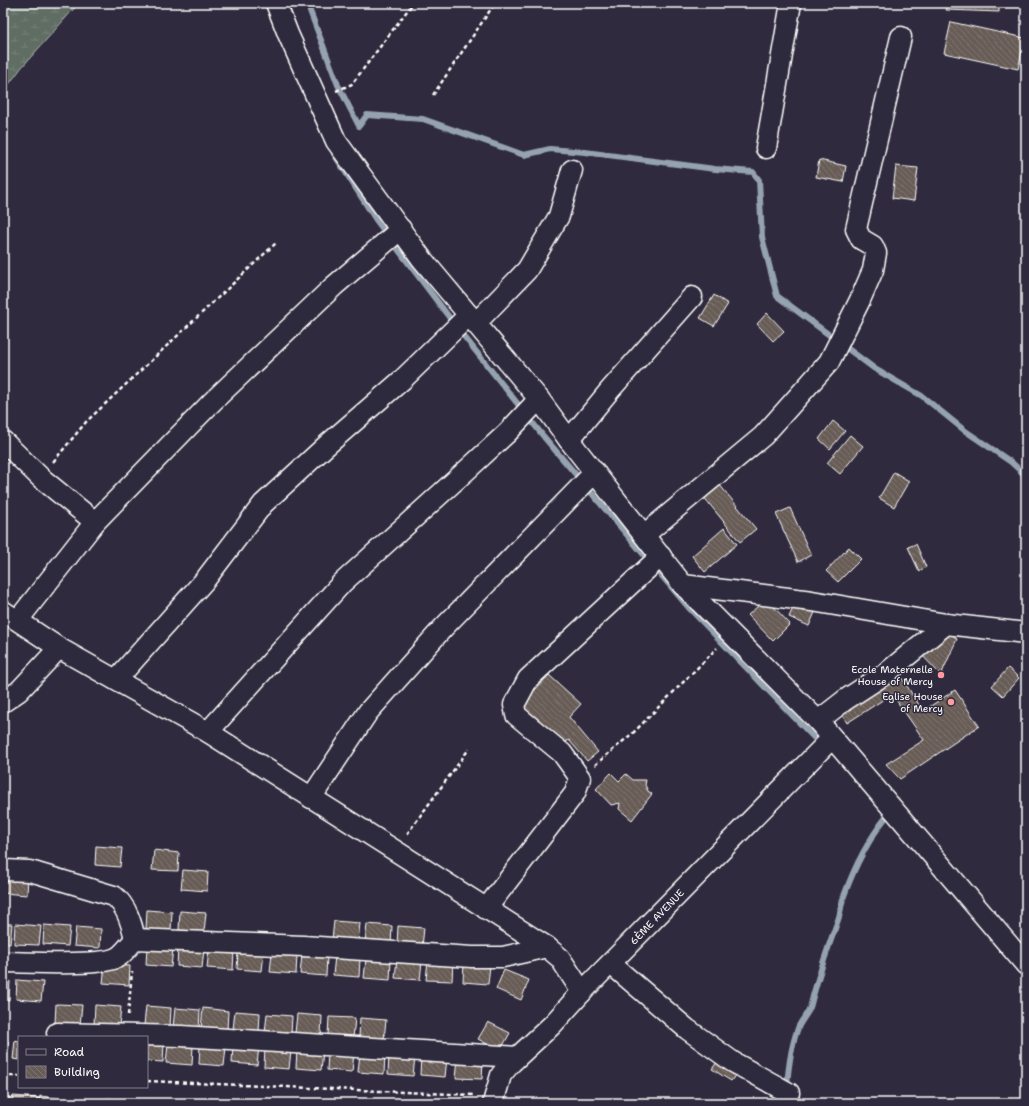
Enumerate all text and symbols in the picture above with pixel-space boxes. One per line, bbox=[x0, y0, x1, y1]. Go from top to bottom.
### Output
place label: Ecole Maternelle House of Mercy bbox=[851, 663, 933, 688]
marker: Ecole Maternelle House of Mercy bbox=[936, 670, 946, 680]
place label: Eglise House of Mercy bbox=[882, 690, 943, 715]
marker: Eglise House of Mercy bbox=[946, 697, 956, 707]
street label: 6ÈME AVENUE bbox=[627, 886, 687, 948]
legend bbox=[18, 1036, 148, 1088]
text: Road bbox=[54, 1044, 85, 1060]
text: Building bbox=[54, 1064, 100, 1080]

